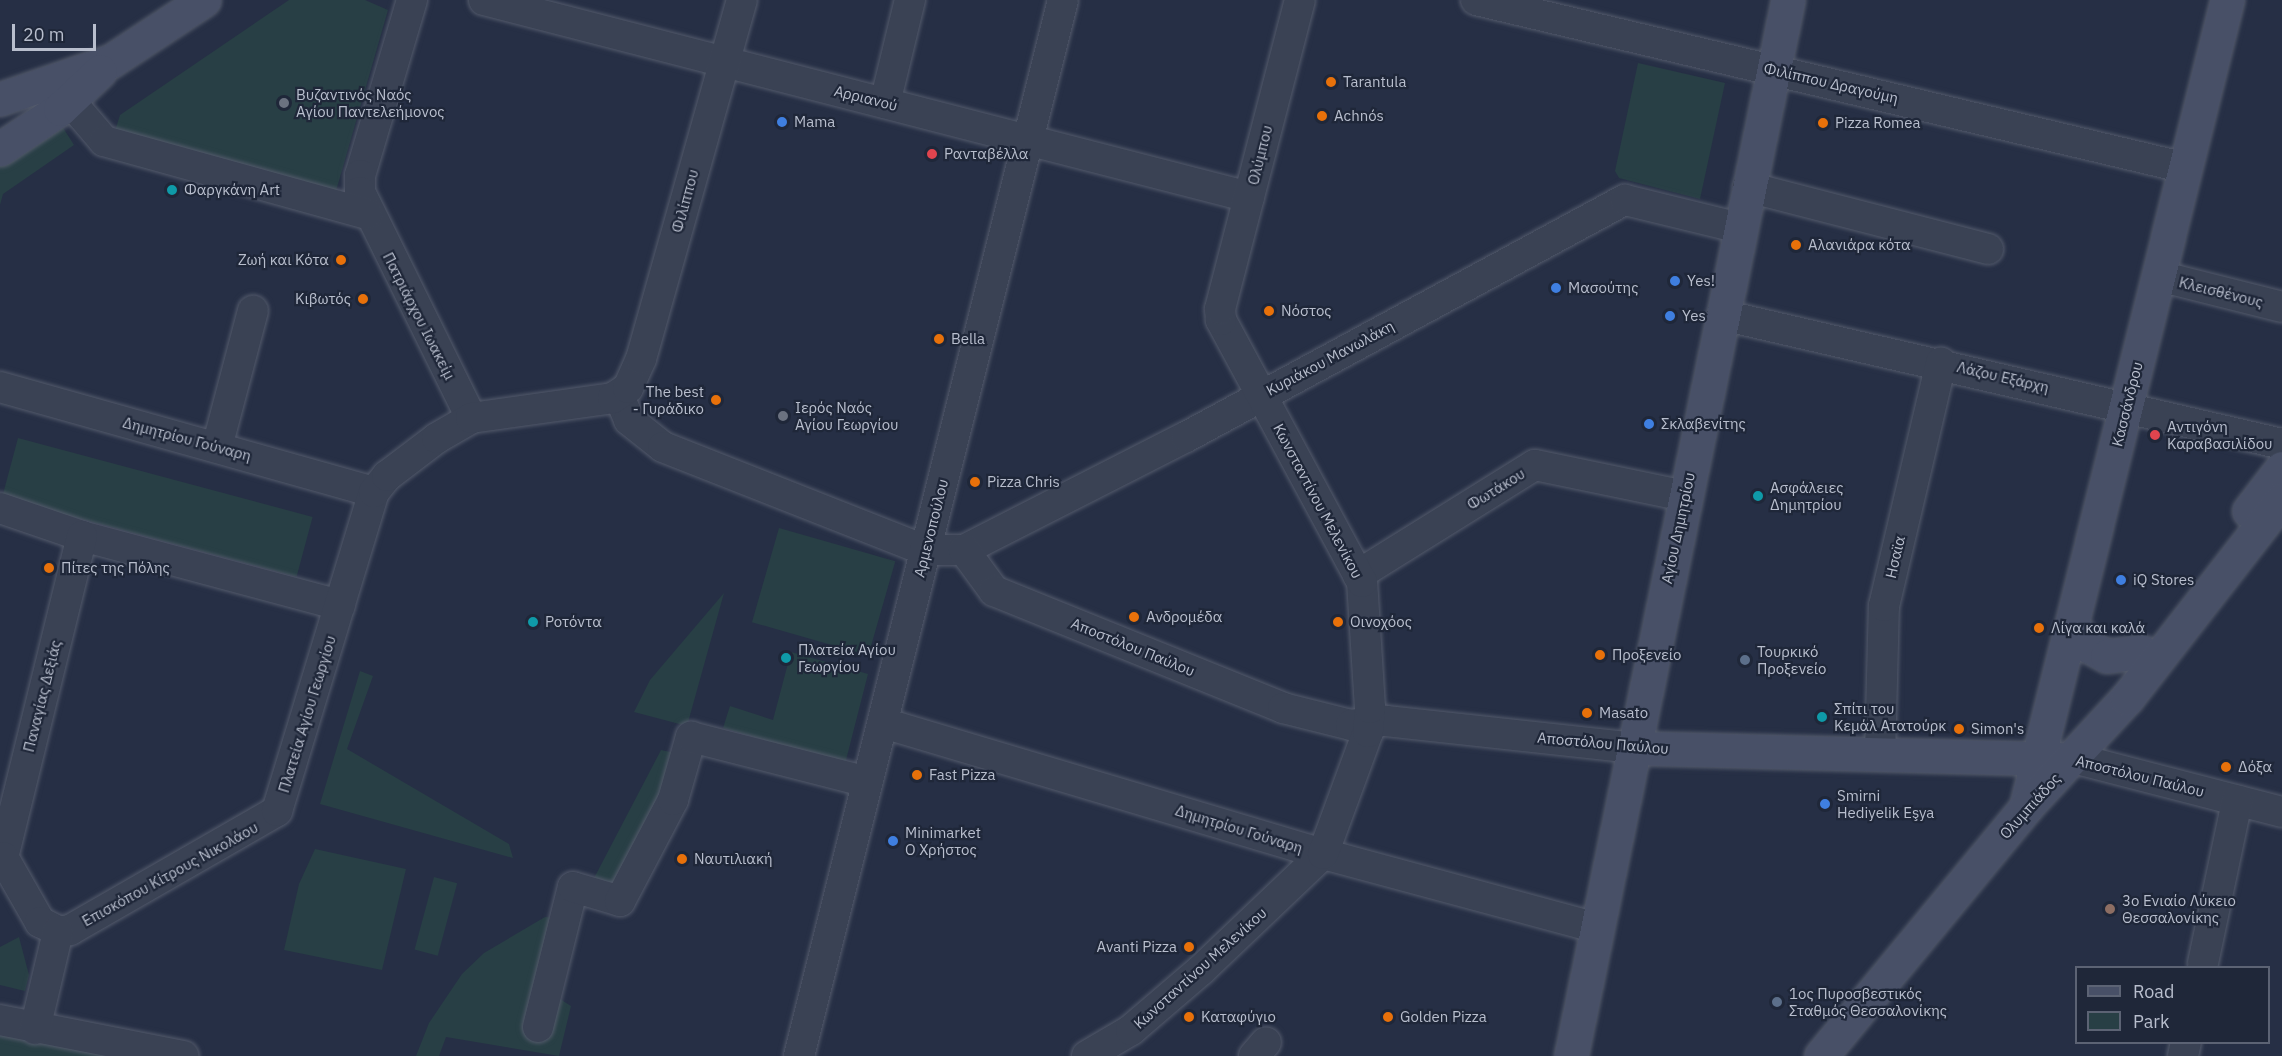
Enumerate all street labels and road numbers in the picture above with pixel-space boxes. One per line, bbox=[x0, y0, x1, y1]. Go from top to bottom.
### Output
street label: Φιλίππου Δραγούμη bbox=[1762, 59, 1900, 107]
street label: Αρριανού bbox=[832, 81, 900, 115]
street label: Ολύμπου bbox=[1244, 123, 1276, 187]
street label: Φιλίππου bbox=[668, 167, 702, 235]
street label: Πατριάρχου Ιωακείμ bbox=[379, 249, 459, 383]
street label: Κλεισθένους bbox=[2177, 273, 2265, 311]
street label: Κυριάκου Μανωλάκη bbox=[1263, 317, 1397, 399]
street label: Λάζου Εξάρχη bbox=[1955, 358, 2051, 396]
street label: Κασσάνδρου bbox=[2108, 360, 2146, 448]
street label: Δημητρίου Γούναρη bbox=[121, 413, 253, 465]
street label: Κωνσταντίνου Μελενίκου bbox=[1270, 421, 1366, 581]
street label: Φωτάκου bbox=[1464, 464, 1528, 514]
street label: Αγίου Δημητρίου bbox=[1657, 471, 1699, 585]
street label: Αρμενοπούλου bbox=[910, 477, 952, 579]
street label: Ησαϊα bbox=[1881, 534, 1909, 580]
street label: Αποστόλου Παύλου bbox=[1068, 614, 1198, 680]
street label: Πλατεία Αγίου Γεωργίου bbox=[274, 633, 340, 795]
street label: Παναγίας Δεξιάς bbox=[19, 638, 65, 754]
street label: Αποστόλου Παύλου bbox=[1536, 728, 1670, 758]
street label: Αποστόλου Παύλου bbox=[2074, 751, 2206, 801]
street label: Ολυμπιάδος bbox=[1996, 769, 2064, 843]
street label: Δημητρίου Γούναρη bbox=[1173, 801, 1305, 857]
street label: Επισκόπου Κίτρους Νικολάου bbox=[79, 818, 261, 930]
street label: Κωνσταντίνου Μελενίκου bbox=[1130, 904, 1270, 1032]

